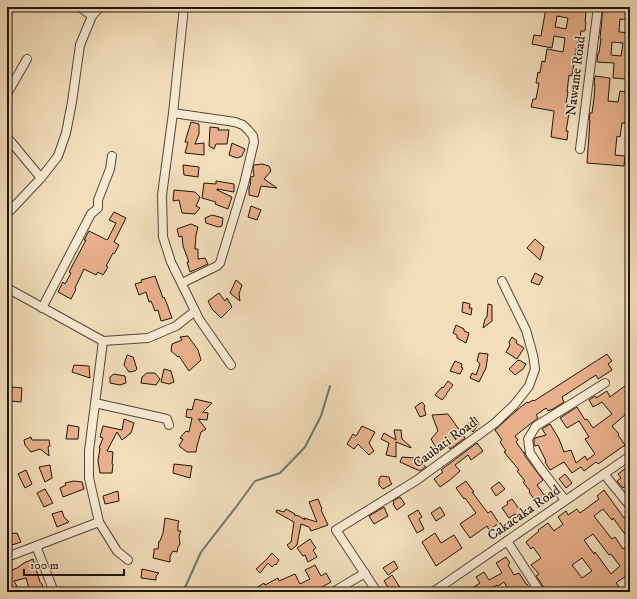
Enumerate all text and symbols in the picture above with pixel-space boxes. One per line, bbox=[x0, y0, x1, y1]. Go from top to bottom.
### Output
street label: Nawame Road bbox=[562, 35, 590, 117]
street label: Caubati Road bbox=[410, 414, 480, 472]
street label: Cakacaka Road bbox=[484, 481, 564, 545]
scale bar bbox=[24, 551, 124, 577]
text: 100 m bbox=[30, 558, 59, 573]

